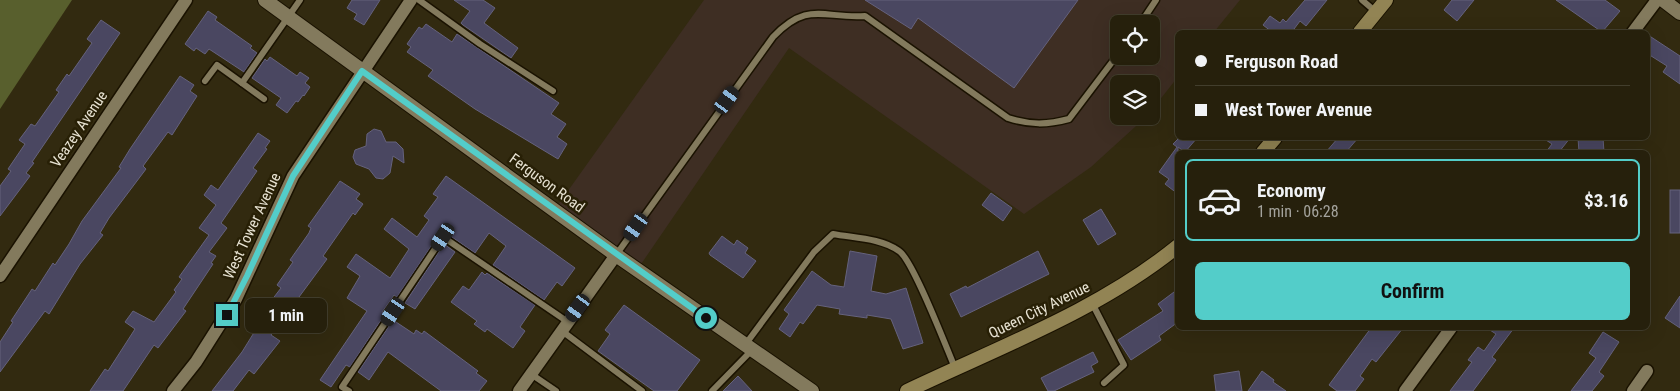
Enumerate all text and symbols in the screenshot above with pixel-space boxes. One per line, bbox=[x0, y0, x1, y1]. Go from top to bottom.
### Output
map controls bbox=[1110, 15, 1160, 125]
button: locate bbox=[1110, 15, 1160, 65]
text: Ferguson Road bbox=[1225, 50, 1338, 73]
button: layers bbox=[1110, 75, 1160, 125]
car bbox=[712, 83, 741, 117]
street label: Veazey Avenue bbox=[47, 87, 111, 171]
text: West Tower Avenue bbox=[1225, 98, 1372, 121]
street label: Ferguson Road bbox=[506, 150, 588, 216]
street label: West Tower Avenue bbox=[219, 170, 285, 282]
icon: car bbox=[1197, 178, 1242, 223]
text: Economy bbox=[1257, 179, 1326, 202]
text: $3.16 bbox=[1584, 189, 1628, 212]
text: 1 min · 06:28 bbox=[1257, 202, 1339, 221]
car bbox=[621, 210, 650, 244]
car bbox=[428, 220, 457, 254]
button: Confirm bbox=[1195, 262, 1630, 320]
street label: Queen City Avenue bbox=[985, 278, 1093, 342]
car bbox=[563, 291, 592, 325]
car bbox=[378, 295, 407, 329]
callout: 1 min bbox=[244, 298, 327, 332]
route end bbox=[216, 304, 238, 326]
text: 1 min bbox=[268, 306, 304, 325]
route start bbox=[695, 307, 717, 329]

